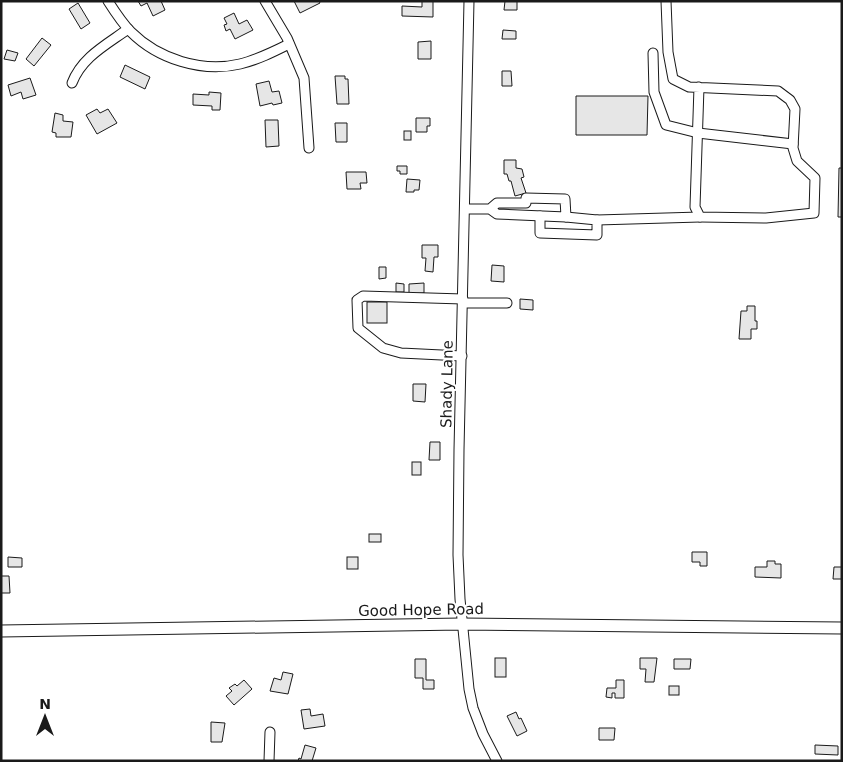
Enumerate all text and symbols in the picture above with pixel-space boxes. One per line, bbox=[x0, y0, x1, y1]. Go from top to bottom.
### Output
street label: Shady Lane bbox=[437, 340, 457, 428]
street label: Good Hope Road bbox=[358, 600, 484, 620]
north arrow bbox=[20, 692, 70, 742]
text: N bbox=[39, 696, 51, 712]

